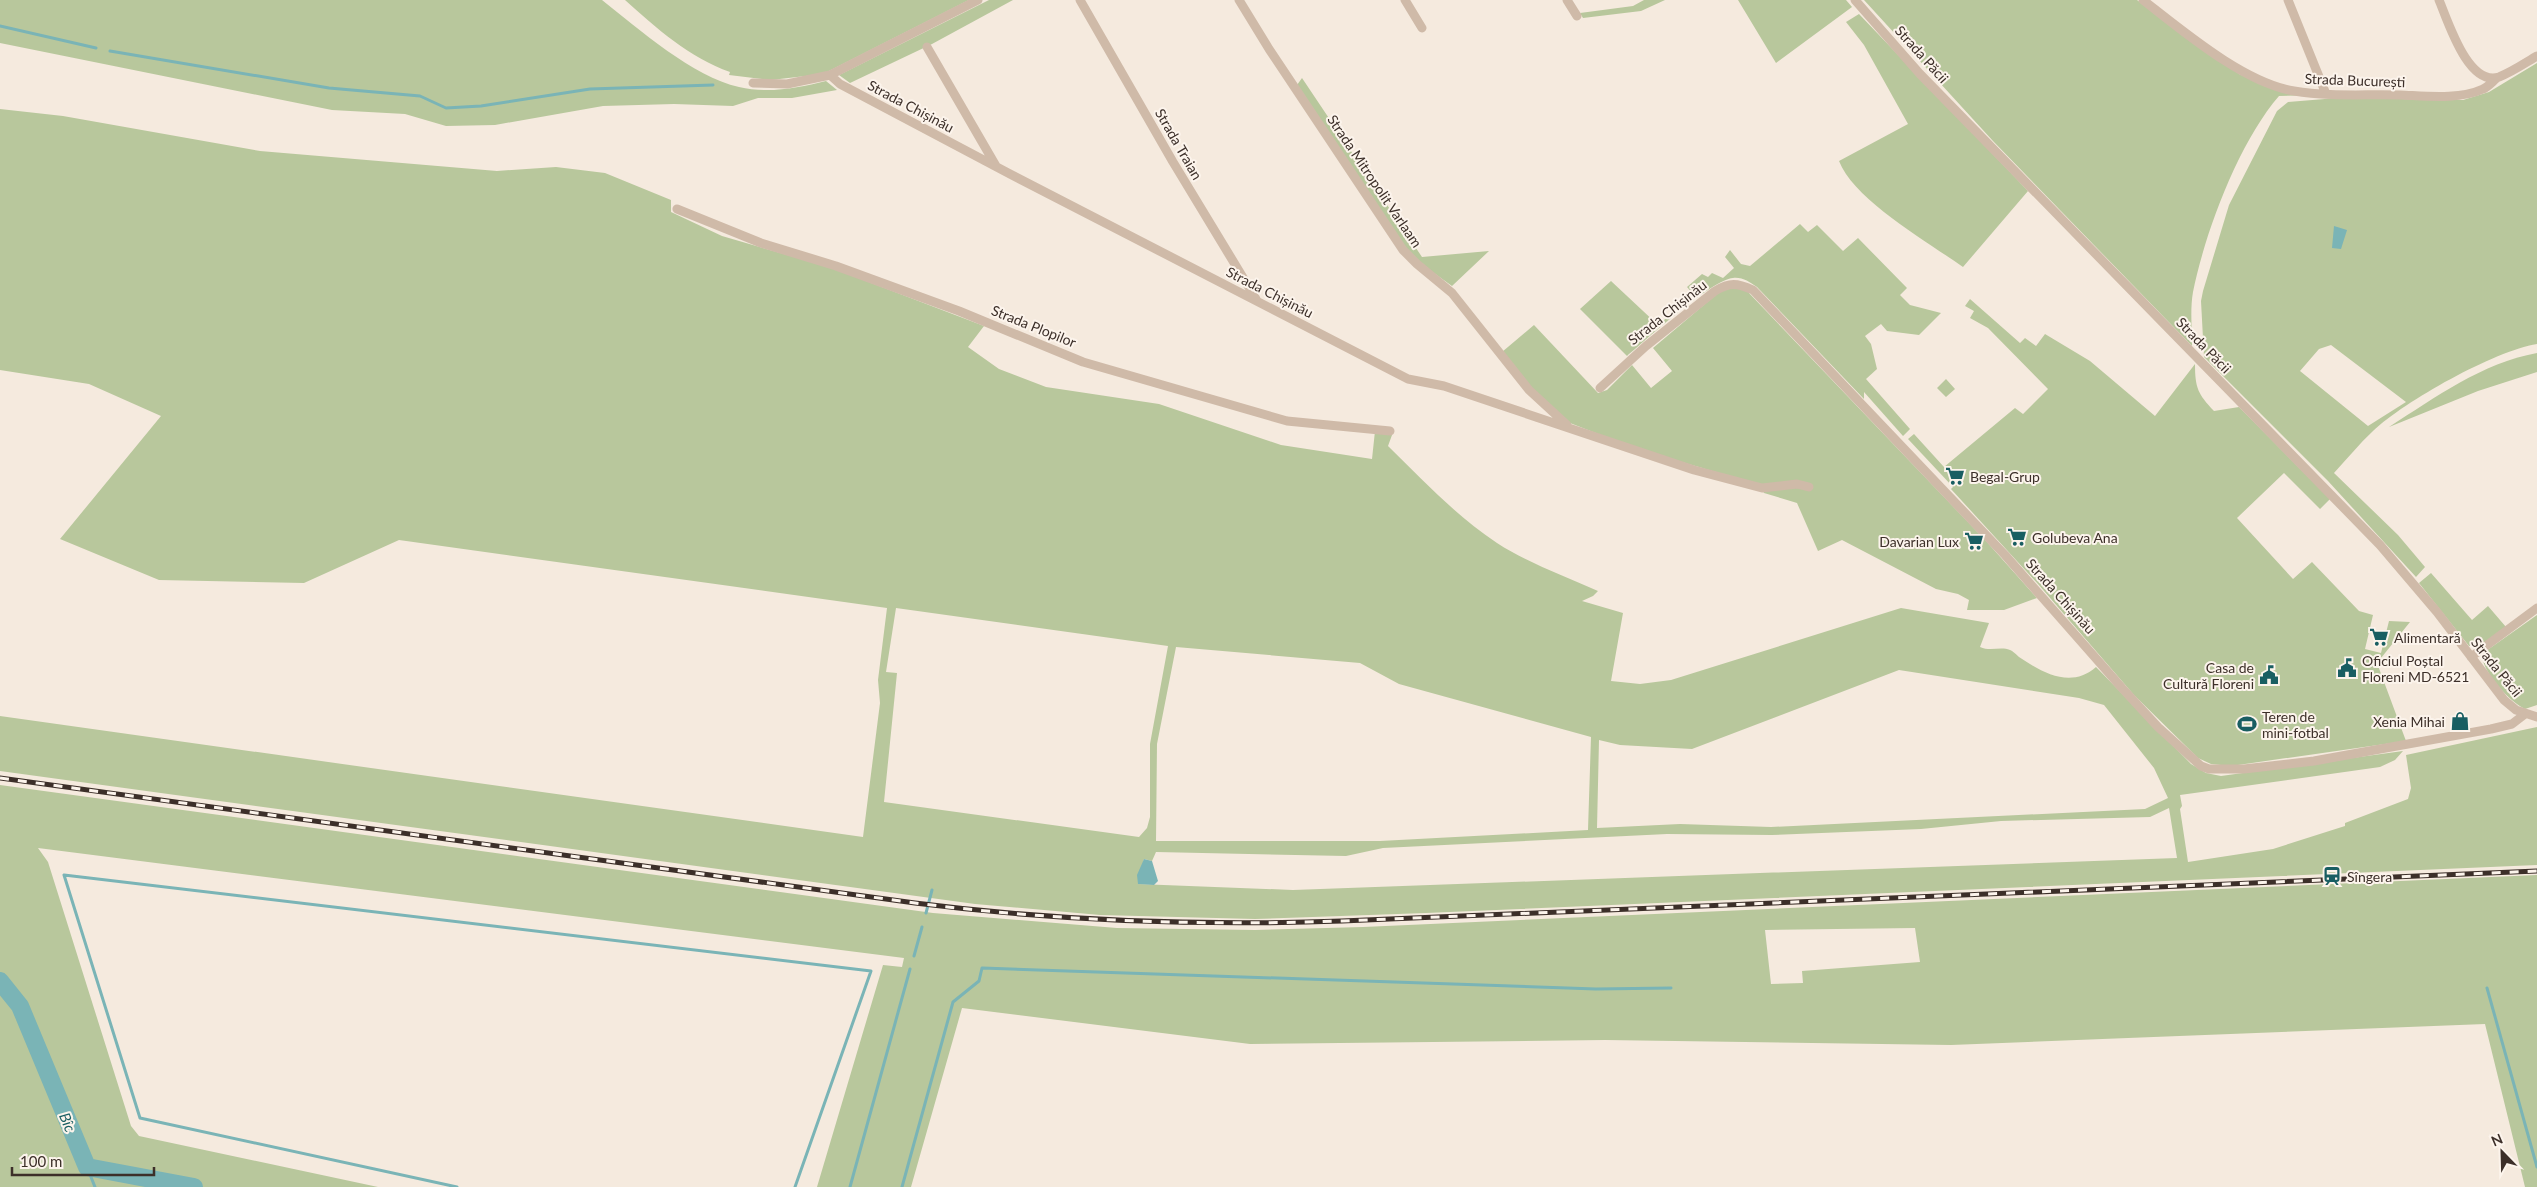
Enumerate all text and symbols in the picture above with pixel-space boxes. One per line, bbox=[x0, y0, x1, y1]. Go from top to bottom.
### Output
street label: Strada Păcii bbox=[1892, 22, 1952, 86]
street label: Strada București bbox=[2304, 70, 2406, 90]
street label: Strada Chișinău bbox=[865, 76, 957, 136]
street label: Strada Traian bbox=[1152, 106, 1206, 182]
street label: Strada Mitropolit Varlaam bbox=[1324, 111, 1426, 251]
street label: Strada Chișinău bbox=[1224, 263, 1316, 321]
street label: Strada Chișinău bbox=[1624, 276, 1710, 348]
street label: Strada Plopilor bbox=[989, 301, 1079, 351]
street label: Strada Păcii bbox=[2173, 313, 2235, 377]
supermarket icon: Begal-Grup bbox=[1944, 465, 1966, 487]
place label: Begal-Grup bbox=[1970, 468, 2040, 485]
supermarket icon: Golubeva Ana bbox=[2006, 526, 2028, 548]
place label: Golubeva Ana bbox=[2032, 529, 2118, 546]
supermarket icon: Davarian Lux bbox=[1963, 530, 1985, 552]
place label: Davarian Lux bbox=[1879, 533, 1959, 550]
street label: Strada Chișinău bbox=[2023, 555, 2099, 637]
supermarket icon: Alimentară bbox=[2368, 626, 2390, 648]
place label: Alimentară bbox=[2394, 629, 2461, 646]
street label: Strada Păcii bbox=[2468, 634, 2526, 700]
place label: Oficiul Poștal Floreni MD-6521 bbox=[2362, 652, 2469, 685]
public building icon: Oficiul Poștal Floreni MD-6521 bbox=[2336, 657, 2358, 679]
place label: Casa de Cultură Floreni bbox=[2163, 659, 2254, 692]
public building icon: Casa de Cultură Floreni bbox=[2258, 664, 2280, 686]
place label: Teren de mini-fotbal bbox=[2262, 708, 2329, 741]
shop icon: Xenia Mihai bbox=[2449, 710, 2471, 732]
sports icon: Teren de mini-fotbal bbox=[2236, 713, 2258, 735]
place label: Xenia Mihai bbox=[2373, 713, 2445, 730]
station icon: Sîngera bbox=[2321, 865, 2343, 887]
place label: Sîngera bbox=[2347, 868, 2392, 885]
water label: Bîc bbox=[56, 1110, 80, 1135]
north arrow bbox=[2477, 1127, 2527, 1177]
text: N bbox=[2488, 1130, 2505, 1150]
scale bar bbox=[12, 1144, 155, 1176]
text: 100 m bbox=[20, 1152, 62, 1170]

